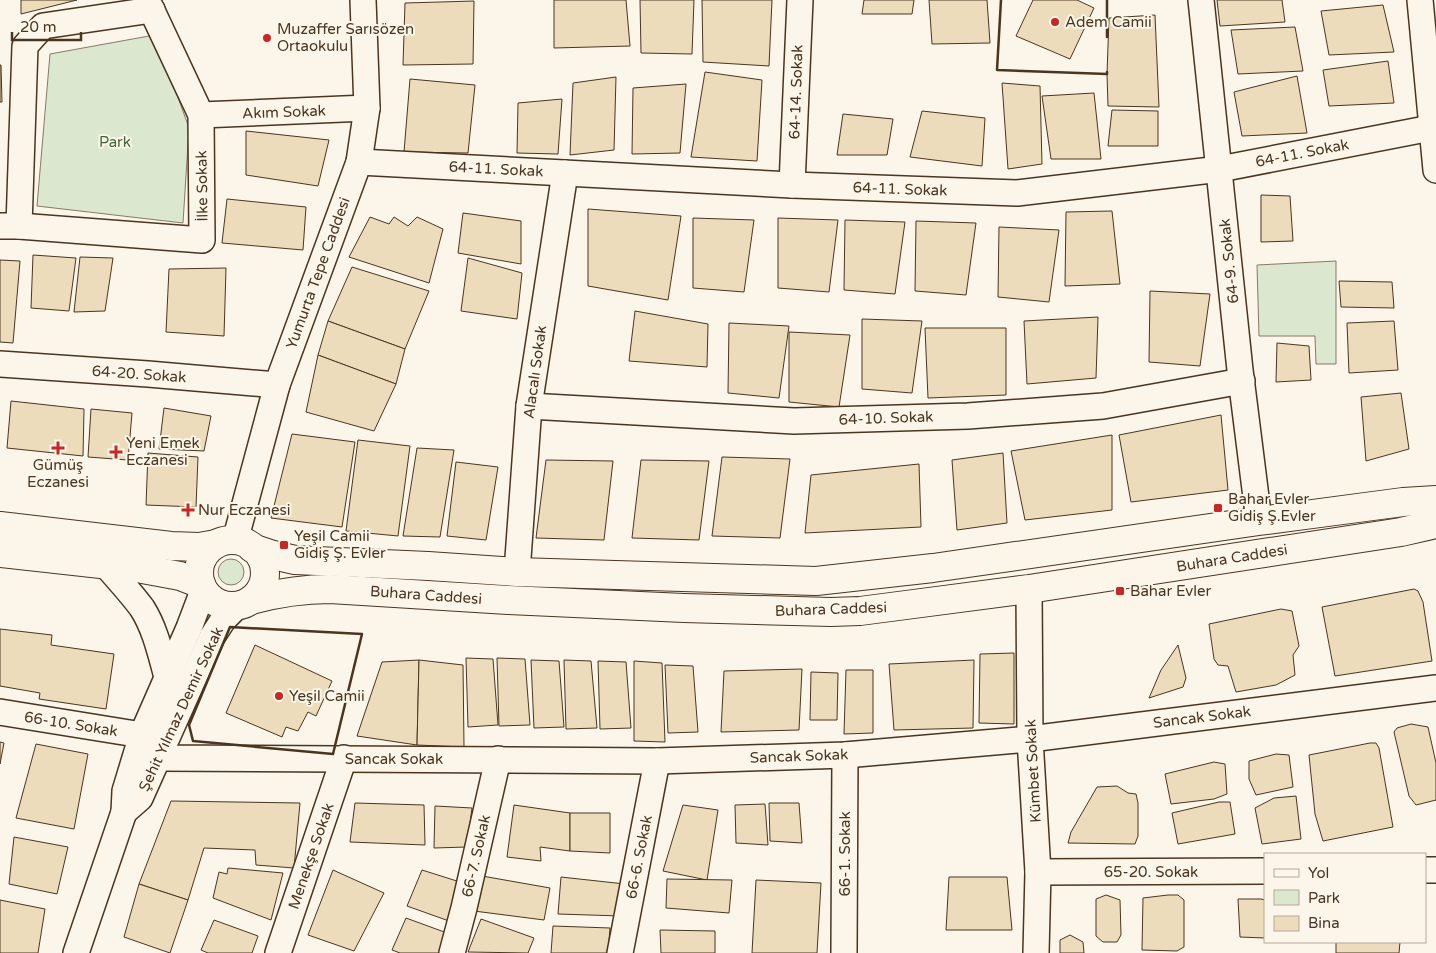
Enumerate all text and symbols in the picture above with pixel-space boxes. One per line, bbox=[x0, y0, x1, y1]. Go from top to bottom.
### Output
scale bar bbox=[12, 10, 81, 42]
place label: Adem Camii bbox=[1065, 13, 1152, 31]
marker: Adem Camii bbox=[1049, 16, 1061, 28]
text: 20 m bbox=[20, 18, 57, 36]
place label: Muzaffer Sarısözen Ortaokulu bbox=[277, 20, 414, 55]
marker: Muzaffer Sarısözen Ortaokulu bbox=[261, 32, 273, 44]
street label: 64-14. Sokak bbox=[785, 44, 807, 140]
street label: Akım Sokak bbox=[242, 102, 326, 122]
park label: Park bbox=[99, 133, 131, 151]
street label: 64-11. Sokak bbox=[1254, 135, 1350, 171]
street label: İlke Sokak bbox=[192, 150, 212, 222]
street label: 64-11. Sokak bbox=[448, 158, 544, 180]
street label: 64-11. Sokak bbox=[852, 178, 948, 200]
street label: Yumurta Tepe Caddesi bbox=[282, 195, 354, 351]
street label: 64-9. Sokak bbox=[1216, 218, 1242, 304]
street label: Alacalı Sokak bbox=[520, 324, 550, 420]
street label: 64-20. Sokak bbox=[91, 362, 187, 386]
street label: 64-10. Sokak bbox=[838, 407, 934, 429]
place label: Yeni Emek Eczanesi bbox=[126, 434, 200, 469]
marker: Gümüş Eczanesi bbox=[52, 442, 64, 454]
marker: Yeni Emek Eczanesi bbox=[110, 446, 122, 458]
place label: Gümüş Eczanesi bbox=[27, 456, 89, 491]
place label: Bahar Evler Gidiş Ş.Evler bbox=[1228, 490, 1316, 525]
place label: Nur Eczanesi bbox=[198, 501, 290, 519]
marker: Bahar Evler Gidiş Ş.Evler bbox=[1212, 502, 1224, 514]
marker: Nur Eczanesi bbox=[182, 504, 194, 516]
place label: Yeşil Camii Gidiş Ş. Evler bbox=[294, 527, 386, 562]
marker: Yeşil Camii Gidiş Ş. Evler bbox=[278, 539, 290, 551]
street label: Buhara Caddesi bbox=[1175, 540, 1289, 576]
street label: Buhara Caddesi bbox=[369, 582, 483, 608]
place label: Bahar Evler bbox=[1130, 582, 1212, 600]
marker: Bahar Evler bbox=[1114, 585, 1126, 597]
street label: Buhara Caddesi bbox=[775, 598, 887, 620]
street label: Şehit Yılmaz Demir Sokak bbox=[135, 624, 227, 794]
place label: Yeşil Camii bbox=[289, 687, 365, 705]
marker: Yeşil Camii bbox=[273, 690, 285, 702]
street label: Sancak Sokak bbox=[1152, 702, 1252, 732]
street label: 66-10. Sokak bbox=[23, 708, 119, 740]
street label: Kümbet Sokak bbox=[1021, 719, 1045, 823]
street label: Sancak Sokak bbox=[750, 745, 848, 767]
street label: Sancak Sokak bbox=[345, 750, 443, 768]
street label: Menekşe Sokak bbox=[284, 801, 338, 911]
street label: 66-1. Sokak bbox=[836, 811, 854, 897]
street label: 66-7. Sokak bbox=[458, 813, 494, 899]
street label: 66-6. Sokak bbox=[622, 813, 656, 901]
legend bbox=[1264, 853, 1426, 943]
street label: 65-20. Sokak bbox=[1104, 863, 1198, 881]
text: Yol bbox=[1308, 864, 1329, 882]
text: Park bbox=[1308, 889, 1340, 907]
text: Bina bbox=[1308, 914, 1340, 932]

